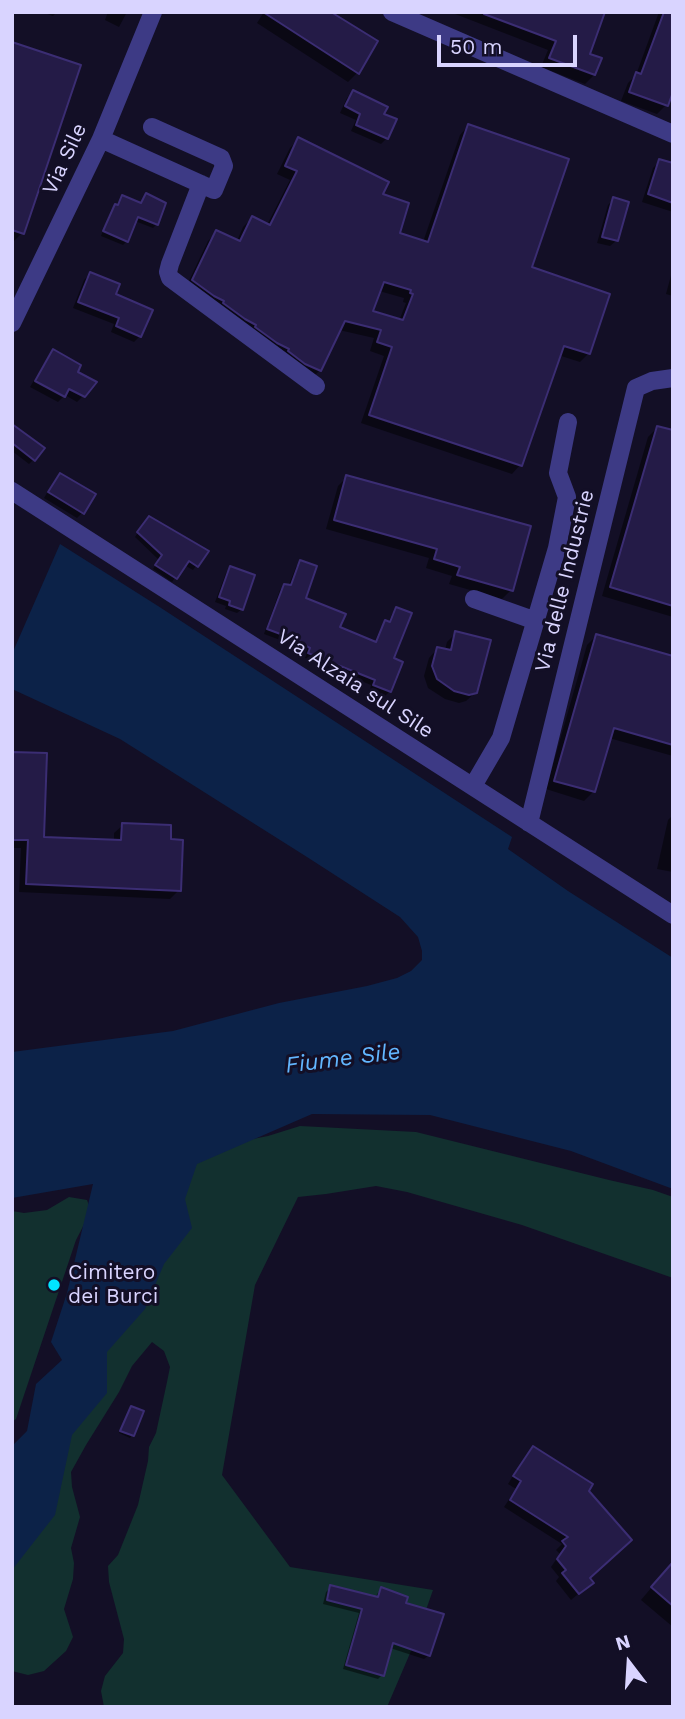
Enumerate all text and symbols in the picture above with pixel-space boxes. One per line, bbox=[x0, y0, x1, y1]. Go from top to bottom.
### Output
scale bar bbox=[440, 21, 580, 65]
text: 50 m bbox=[450, 34, 502, 59]
street label: Via Sile bbox=[38, 119, 92, 199]
street label: Via delle Industrie bbox=[530, 487, 600, 675]
street label: Via Alzaia sul Sile bbox=[272, 624, 438, 744]
water label: Fiume Sile bbox=[284, 1038, 402, 1080]
place label: Cimitero dei Burci bbox=[68, 1260, 158, 1310]
marker: Cimitero dei Burci bbox=[46, 1277, 62, 1293]
north arrow bbox=[594, 1628, 664, 1698]
text: N bbox=[613, 1629, 633, 1655]

